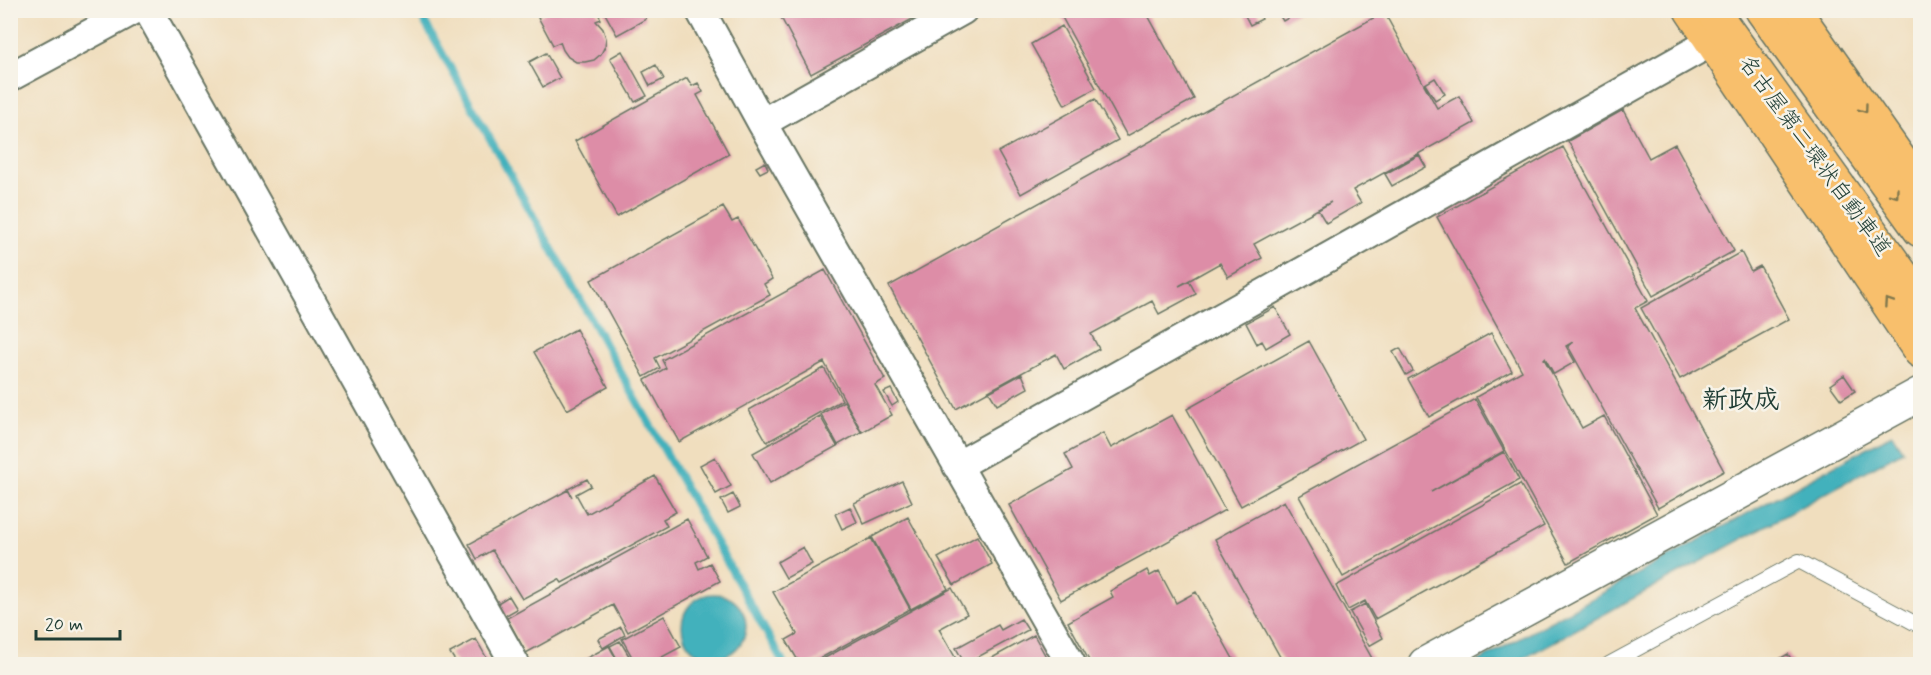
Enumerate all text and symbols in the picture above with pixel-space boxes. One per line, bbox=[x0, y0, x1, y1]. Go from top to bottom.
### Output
street label: 名古屋第二環状自動車道 bbox=[1732, 50, 1897, 262]
one-way arrow bbox=[1857, 103, 1868, 114]
one-way arrow bbox=[1888, 188, 1899, 199]
one-way arrow bbox=[1884, 298, 1895, 309]
district label: 新政成 bbox=[1702, 384, 1780, 418]
scale bar bbox=[36, 603, 120, 641]
text: 20 m bbox=[45, 613, 83, 637]

